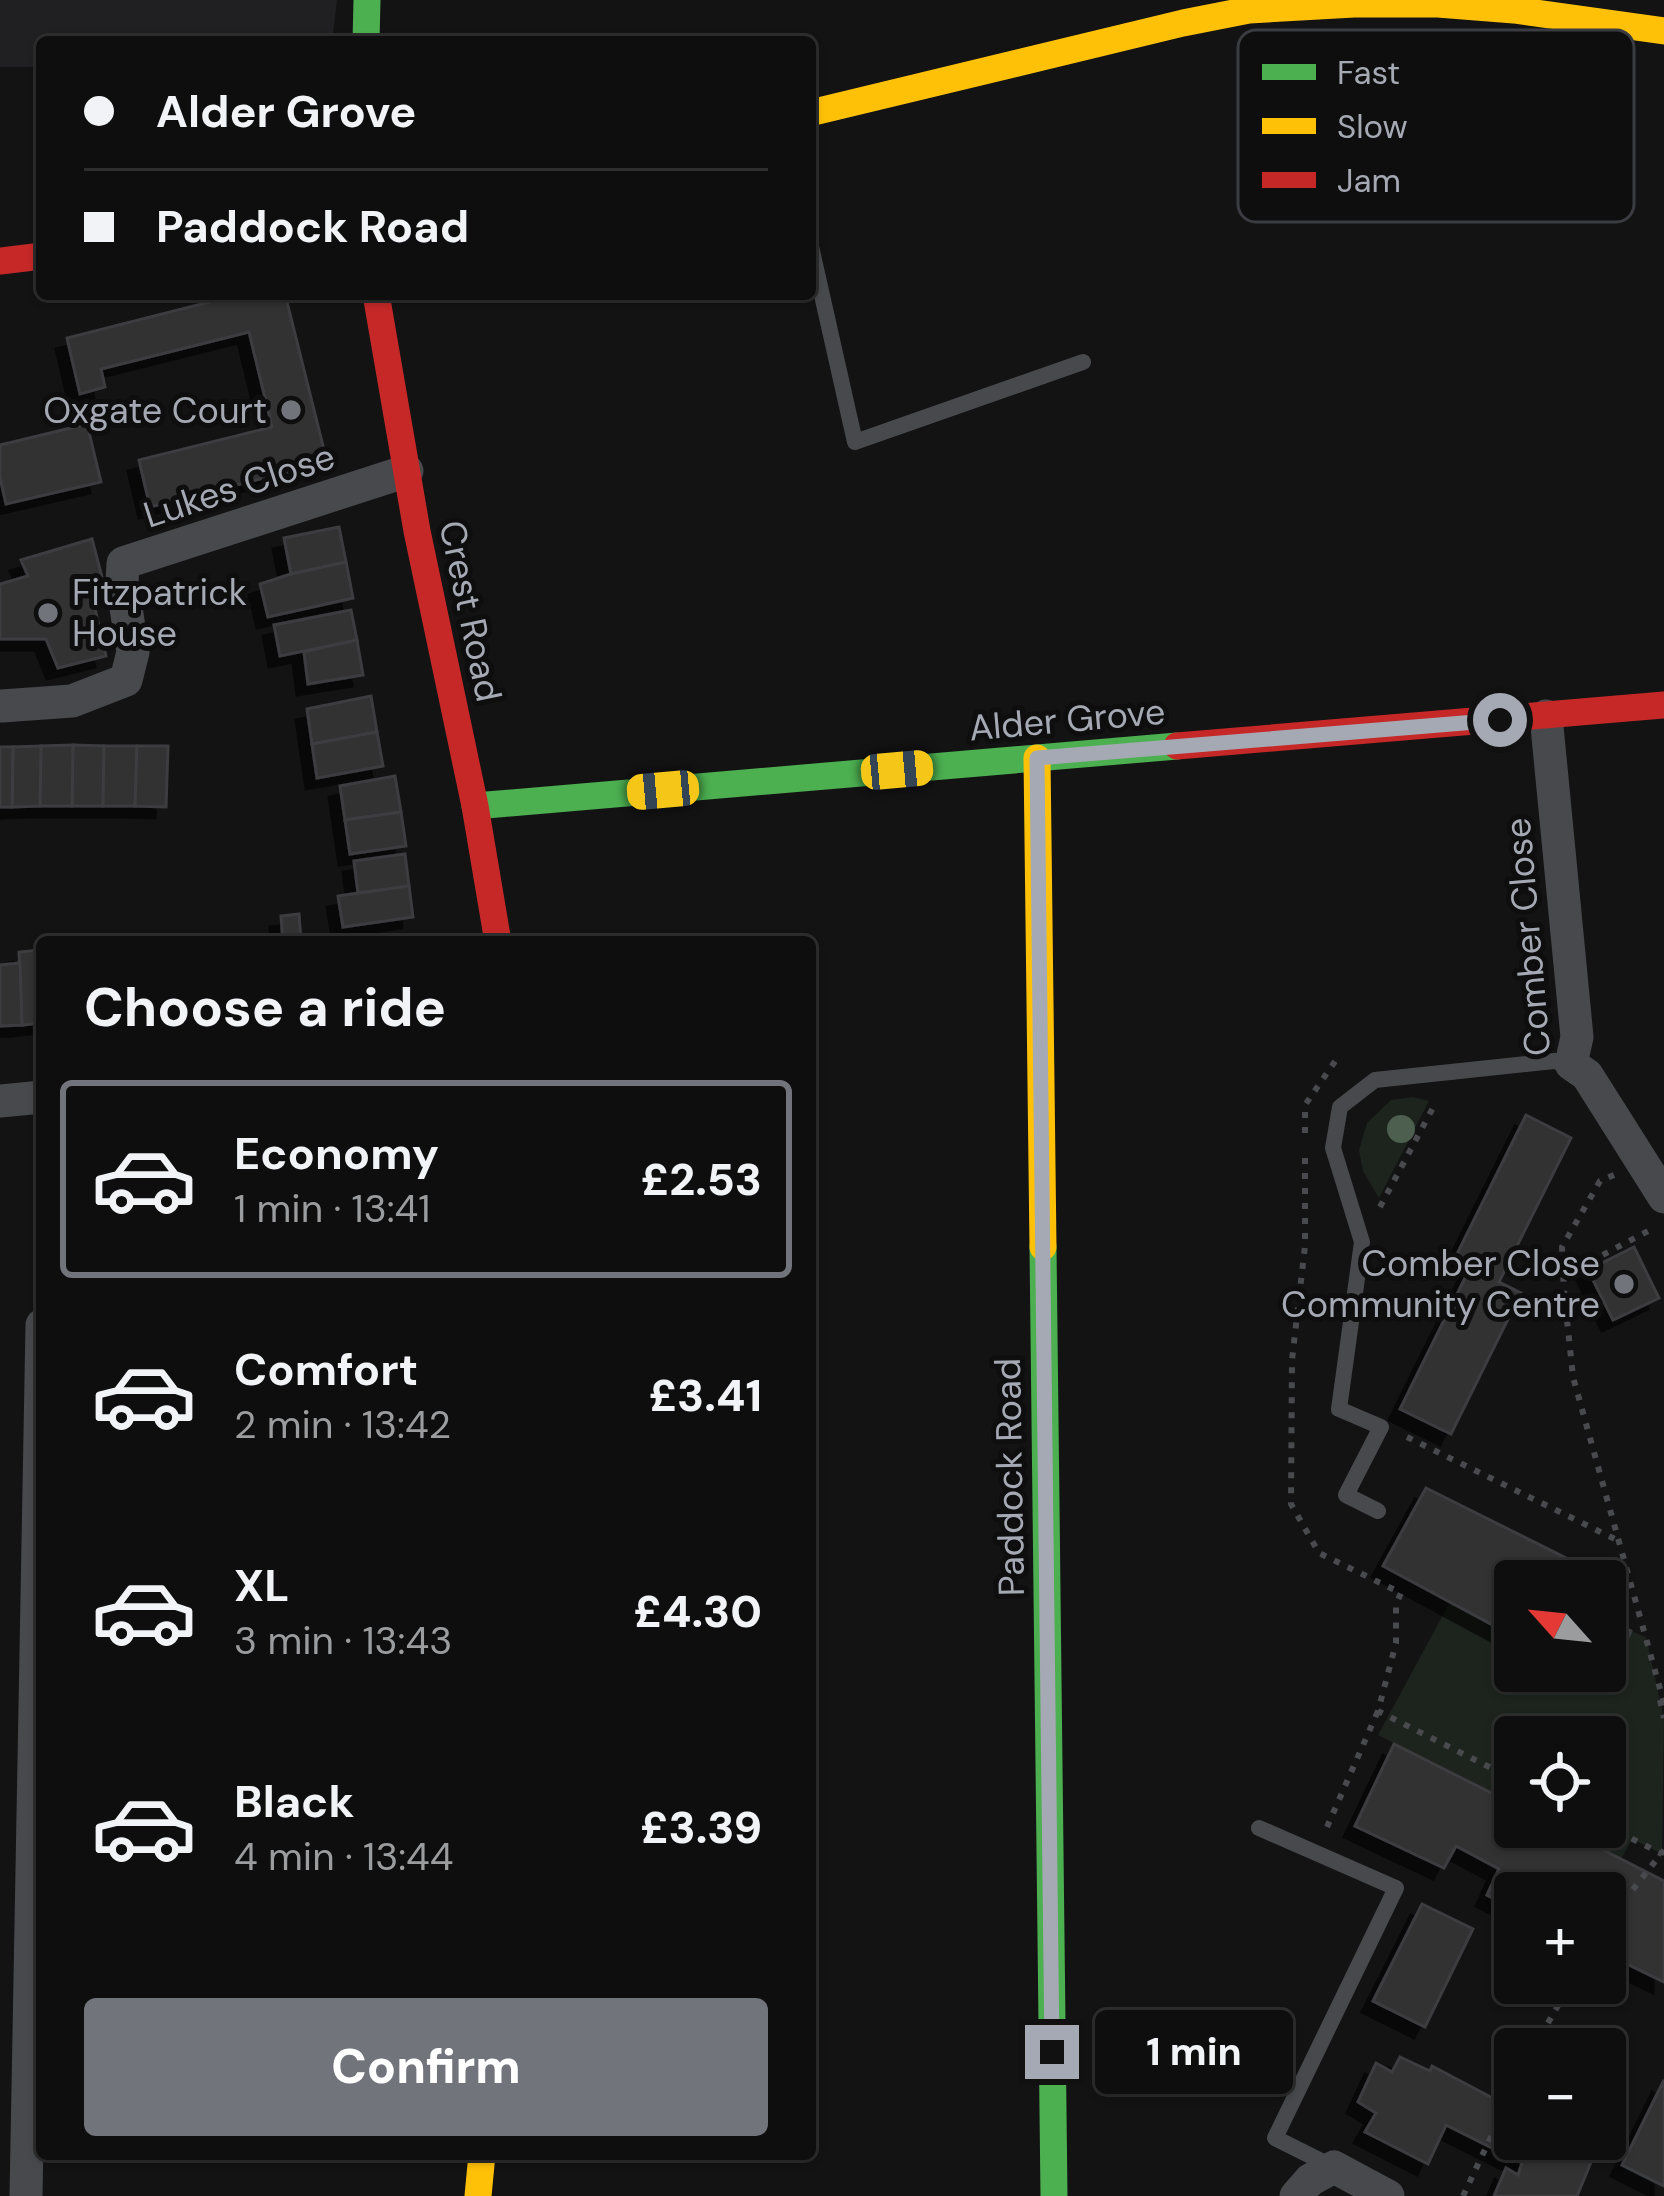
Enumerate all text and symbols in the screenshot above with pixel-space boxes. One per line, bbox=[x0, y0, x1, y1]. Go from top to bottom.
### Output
legend bbox=[1238, 30, 1634, 222]
text: Fast bbox=[1337, 51, 1400, 94]
text: Alder Grove bbox=[156, 82, 416, 141]
text: Slow bbox=[1337, 105, 1408, 148]
text: Jam bbox=[1337, 159, 1401, 202]
text: Paddock Road bbox=[156, 197, 469, 256]
place label: Oxgate Court bbox=[43, 387, 267, 434]
marker: Oxgate Court bbox=[278, 397, 304, 423]
street label: Lukes Close bbox=[138, 432, 341, 538]
street label: Crest Road bbox=[428, 516, 513, 706]
place label: Fitzpatrick House bbox=[72, 569, 247, 657]
marker: Fitzpatrick House bbox=[35, 600, 61, 626]
street label: Alder Grove bbox=[967, 688, 1167, 751]
route start bbox=[1473, 693, 1527, 747]
car bbox=[860, 749, 934, 791]
car bbox=[626, 769, 700, 811]
street label: Comber Close bbox=[1494, 816, 1561, 1058]
text: Choose a ride bbox=[84, 972, 446, 1043]
text: Economy bbox=[234, 1124, 439, 1183]
icon: car bbox=[90, 1125, 198, 1233]
text: £2.53 bbox=[641, 1150, 762, 1209]
text: 1 min · 13:41 bbox=[234, 1183, 430, 1234]
place label: Comber Close Community Centre bbox=[1281, 1240, 1600, 1328]
marker: Comber Close Community Centre bbox=[1611, 1271, 1637, 1297]
text: Comfort bbox=[234, 1340, 418, 1399]
icon: car bbox=[90, 1341, 198, 1449]
street label: Paddock Road bbox=[984, 1357, 1035, 1597]
text: £3.41 bbox=[649, 1366, 762, 1425]
text: 2 min · 13:42 bbox=[234, 1399, 451, 1450]
text: XL bbox=[234, 1556, 289, 1615]
icon: car bbox=[90, 1557, 198, 1665]
north arrow bbox=[1494, 1560, 1626, 1692]
map controls bbox=[1494, 1560, 1626, 2160]
text: £4.30 bbox=[634, 1582, 762, 1641]
text: 3 min · 13:43 bbox=[234, 1615, 452, 1666]
button: locate bbox=[1494, 1716, 1626, 1848]
text: Black bbox=[234, 1772, 354, 1831]
icon: car bbox=[90, 1773, 198, 1881]
text: £3.39 bbox=[640, 1798, 762, 1857]
text: 4 min · 13:44 bbox=[234, 1831, 453, 1882]
button: + bbox=[1494, 1872, 1626, 2004]
button: Confirm bbox=[84, 1998, 768, 2136]
callout: 1 min bbox=[1094, 2010, 1292, 2094]
route end bbox=[1025, 2025, 1079, 2079]
text: 1 min bbox=[1146, 2026, 1242, 2077]
button: − bbox=[1494, 2028, 1626, 2160]

